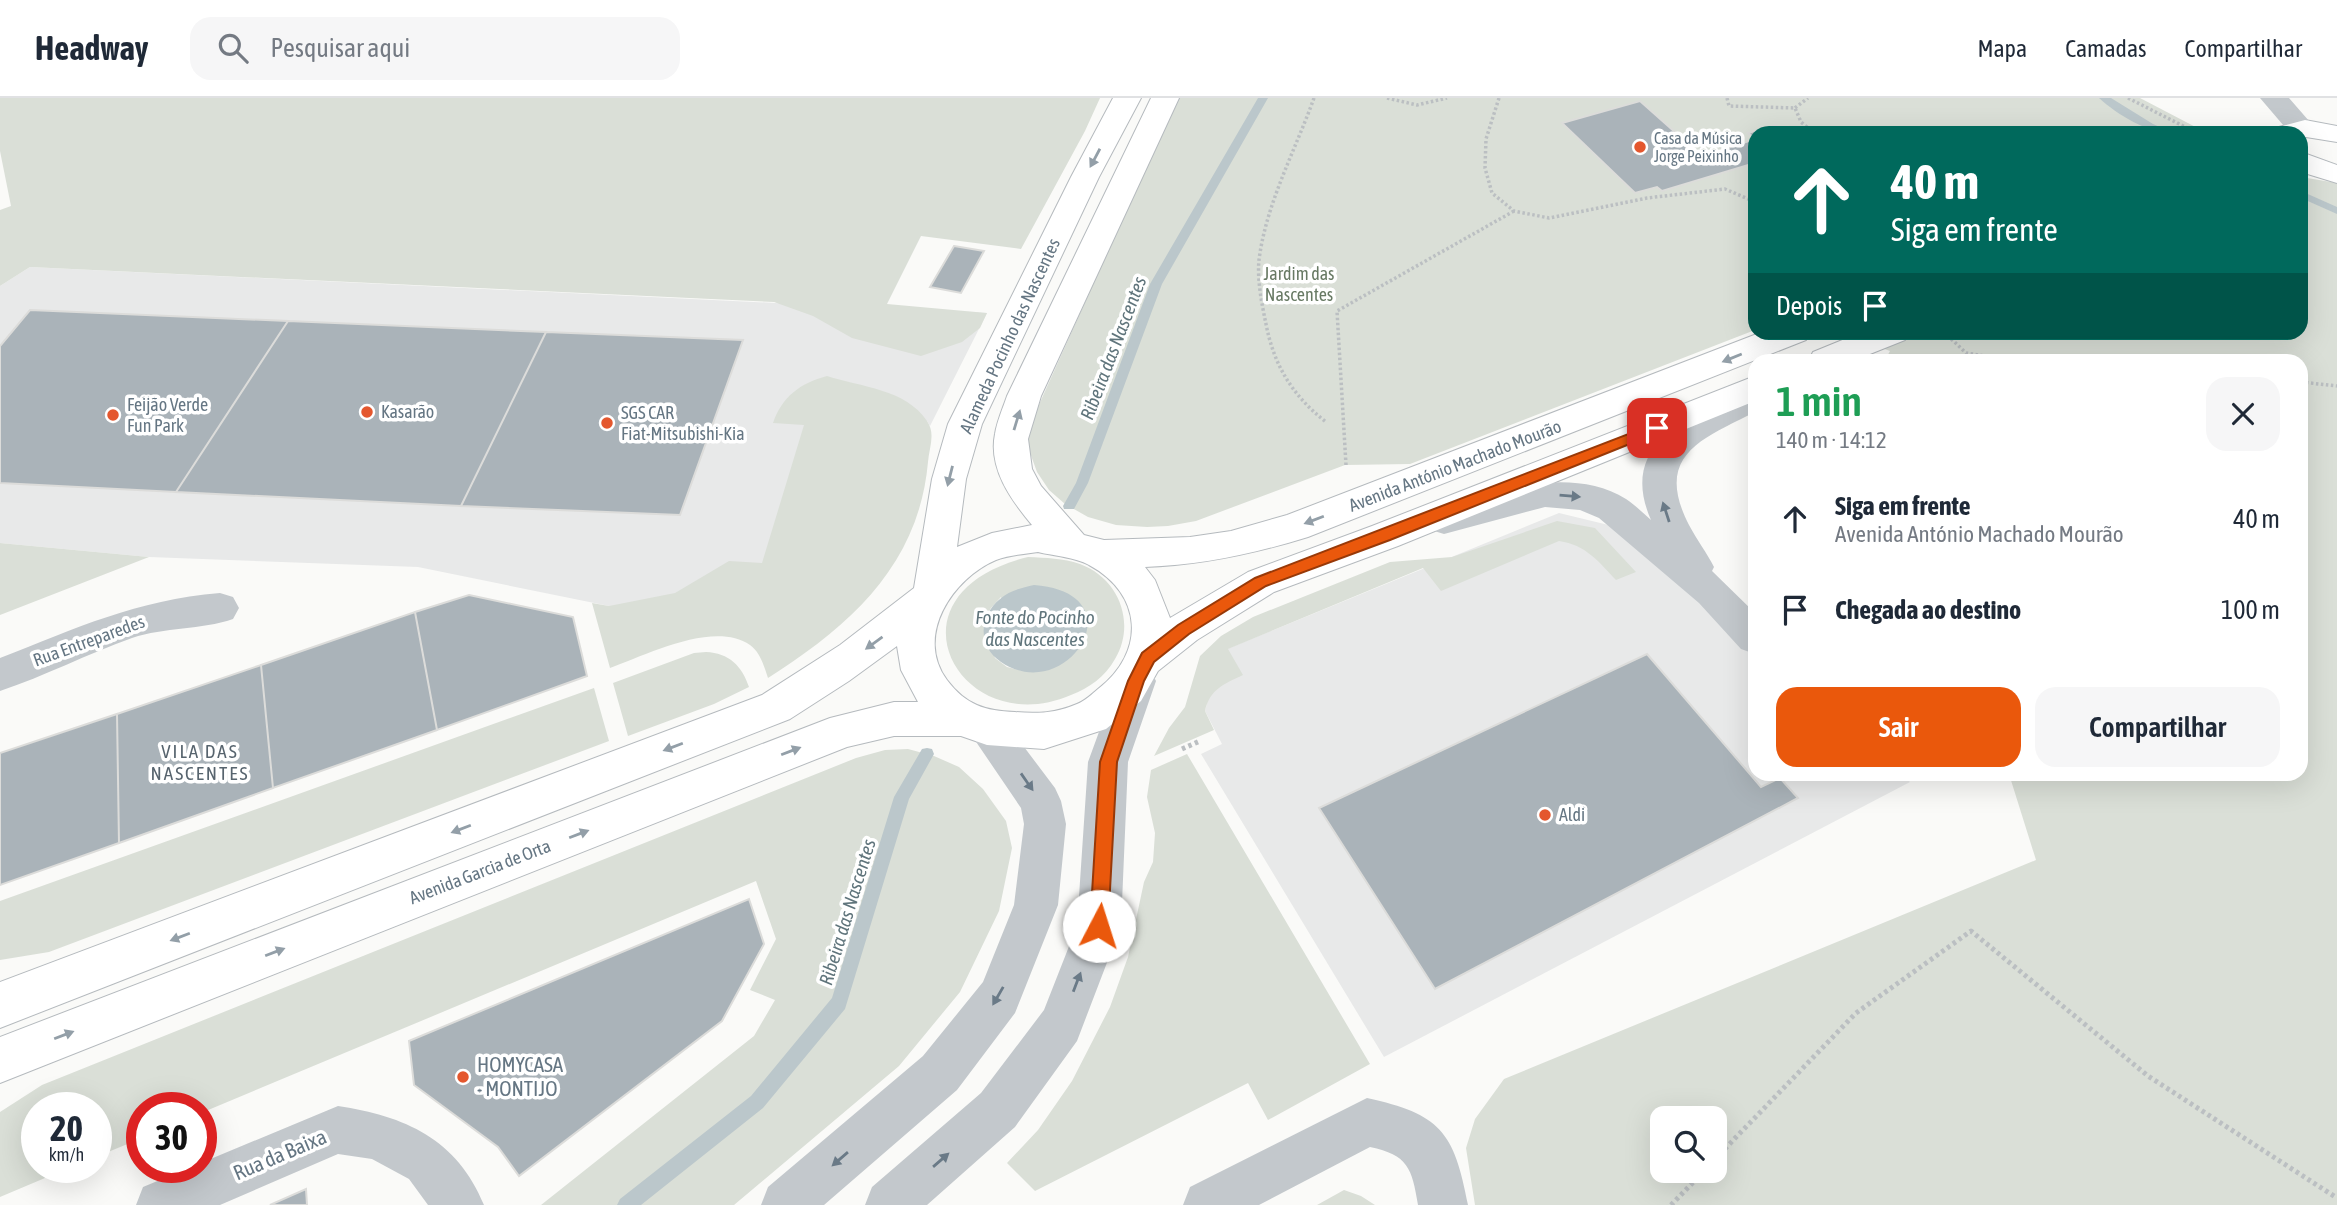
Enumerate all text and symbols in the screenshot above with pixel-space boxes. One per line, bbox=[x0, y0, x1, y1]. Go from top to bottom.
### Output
search box bbox=[190, 17, 680, 80]
text: Headway bbox=[35, 29, 148, 67]
icon: search bbox=[214, 29, 252, 67]
text: Pesquisar aqui bbox=[270, 33, 410, 63]
text: Mapa bbox=[1977, 35, 2027, 62]
text: Camadas bbox=[2065, 35, 2147, 62]
text: Compartilhar bbox=[2185, 35, 2302, 62]
place label: Casa da Música Jorge Peixinho bbox=[1654, 129, 1742, 166]
marker: Casa da Música Jorge Peixinho bbox=[1632, 139, 1648, 155]
one-way arrow bbox=[1090, 149, 1102, 169]
text: 40 m bbox=[1891, 153, 1979, 209]
icon: ahead bbox=[1776, 154, 1867, 245]
text: Siga em frente bbox=[1891, 211, 2058, 248]
street label: Alameda Pocinho das Nascentes bbox=[955, 235, 1064, 437]
park label: Jardim das Nascentes bbox=[1264, 263, 1334, 305]
water label: Ribeira das Nascentes bbox=[1076, 273, 1151, 423]
icon: arrive bbox=[1856, 287, 1894, 325]
text: Depois bbox=[1776, 291, 1842, 321]
one-way arrow bbox=[1721, 352, 1742, 363]
text: 1 min bbox=[1776, 377, 1862, 425]
button: close bbox=[2206, 377, 2280, 451]
place label: Feijão Verde Fun Park bbox=[127, 394, 208, 436]
pin bbox=[1627, 398, 1687, 458]
place label: Kasarão bbox=[381, 401, 434, 422]
place label: SGS CAR Fiat-Mitsubishi-Kia bbox=[621, 402, 745, 444]
marker: Kasarão bbox=[359, 404, 375, 420]
marker: Feijão Verde Fun Park bbox=[105, 407, 121, 423]
one-way arrow bbox=[1012, 409, 1022, 430]
icon: arrive bbox=[1638, 409, 1676, 447]
marker: SGS CAR Fiat-Mitsubishi-Kia bbox=[599, 415, 615, 431]
street label: Avenida António Machado Mourão bbox=[1346, 415, 1564, 516]
text: 140 m · 14:12 bbox=[1776, 427, 1887, 453]
one-way arrow bbox=[944, 465, 955, 487]
one-way arrow bbox=[1559, 491, 1581, 502]
text: Siga em frente bbox=[1835, 491, 1971, 521]
icon: ahead bbox=[1776, 500, 1814, 538]
one-way arrow bbox=[1660, 501, 1671, 522]
text: 40 m bbox=[2233, 504, 2280, 534]
one-way arrow bbox=[1303, 514, 1324, 525]
text: Avenida António Machado Mourão bbox=[1835, 521, 2124, 547]
icon: arrive bbox=[1776, 591, 1814, 629]
text: Chegada ao destino bbox=[1835, 595, 2021, 625]
text: 100 m bbox=[2221, 595, 2280, 625]
water label: Fonte do Pocinho das Nascentes bbox=[975, 606, 1095, 650]
street label: Rua Entreparedes bbox=[30, 611, 147, 670]
one-way arrow bbox=[865, 636, 883, 650]
button: Sair bbox=[1776, 687, 2021, 767]
button: Compartilhar bbox=[2035, 687, 2280, 767]
district label: VILA DAS NASCENTES bbox=[151, 740, 249, 784]
one-way arrow bbox=[663, 742, 684, 753]
one-way arrow bbox=[780, 745, 801, 756]
one-way arrow bbox=[1019, 773, 1033, 791]
place label: Aldi bbox=[1559, 804, 1585, 825]
marker: Aldi bbox=[1537, 807, 1553, 823]
one-way arrow bbox=[450, 823, 471, 834]
one-way arrow bbox=[568, 828, 589, 839]
street label: Avenida Garcia de Orta bbox=[406, 835, 553, 908]
water label: Ribeira das Nascentes bbox=[814, 836, 880, 988]
position arrow bbox=[1062, 889, 1136, 963]
one-way arrow bbox=[169, 931, 190, 942]
one-way arrow bbox=[265, 947, 286, 958]
one-way arrow bbox=[1072, 972, 1083, 993]
one-way arrow bbox=[992, 987, 1004, 1006]
one-way arrow bbox=[53, 1030, 74, 1041]
place label: HOMYCASA - MONTIJO bbox=[477, 1052, 564, 1100]
marker: HOMYCASA - MONTIJO bbox=[455, 1069, 471, 1085]
speed limit sign: 30 bbox=[126, 1092, 217, 1183]
map controls bbox=[1650, 1106, 1727, 1183]
button: search bbox=[1650, 1106, 1727, 1183]
text: 20 bbox=[50, 1108, 83, 1148]
street label: Rua da Baixa bbox=[229, 1124, 330, 1184]
text: km/h bbox=[49, 1144, 84, 1165]
one-way arrow bbox=[832, 1151, 849, 1166]
one-way arrow bbox=[932, 1152, 950, 1168]

